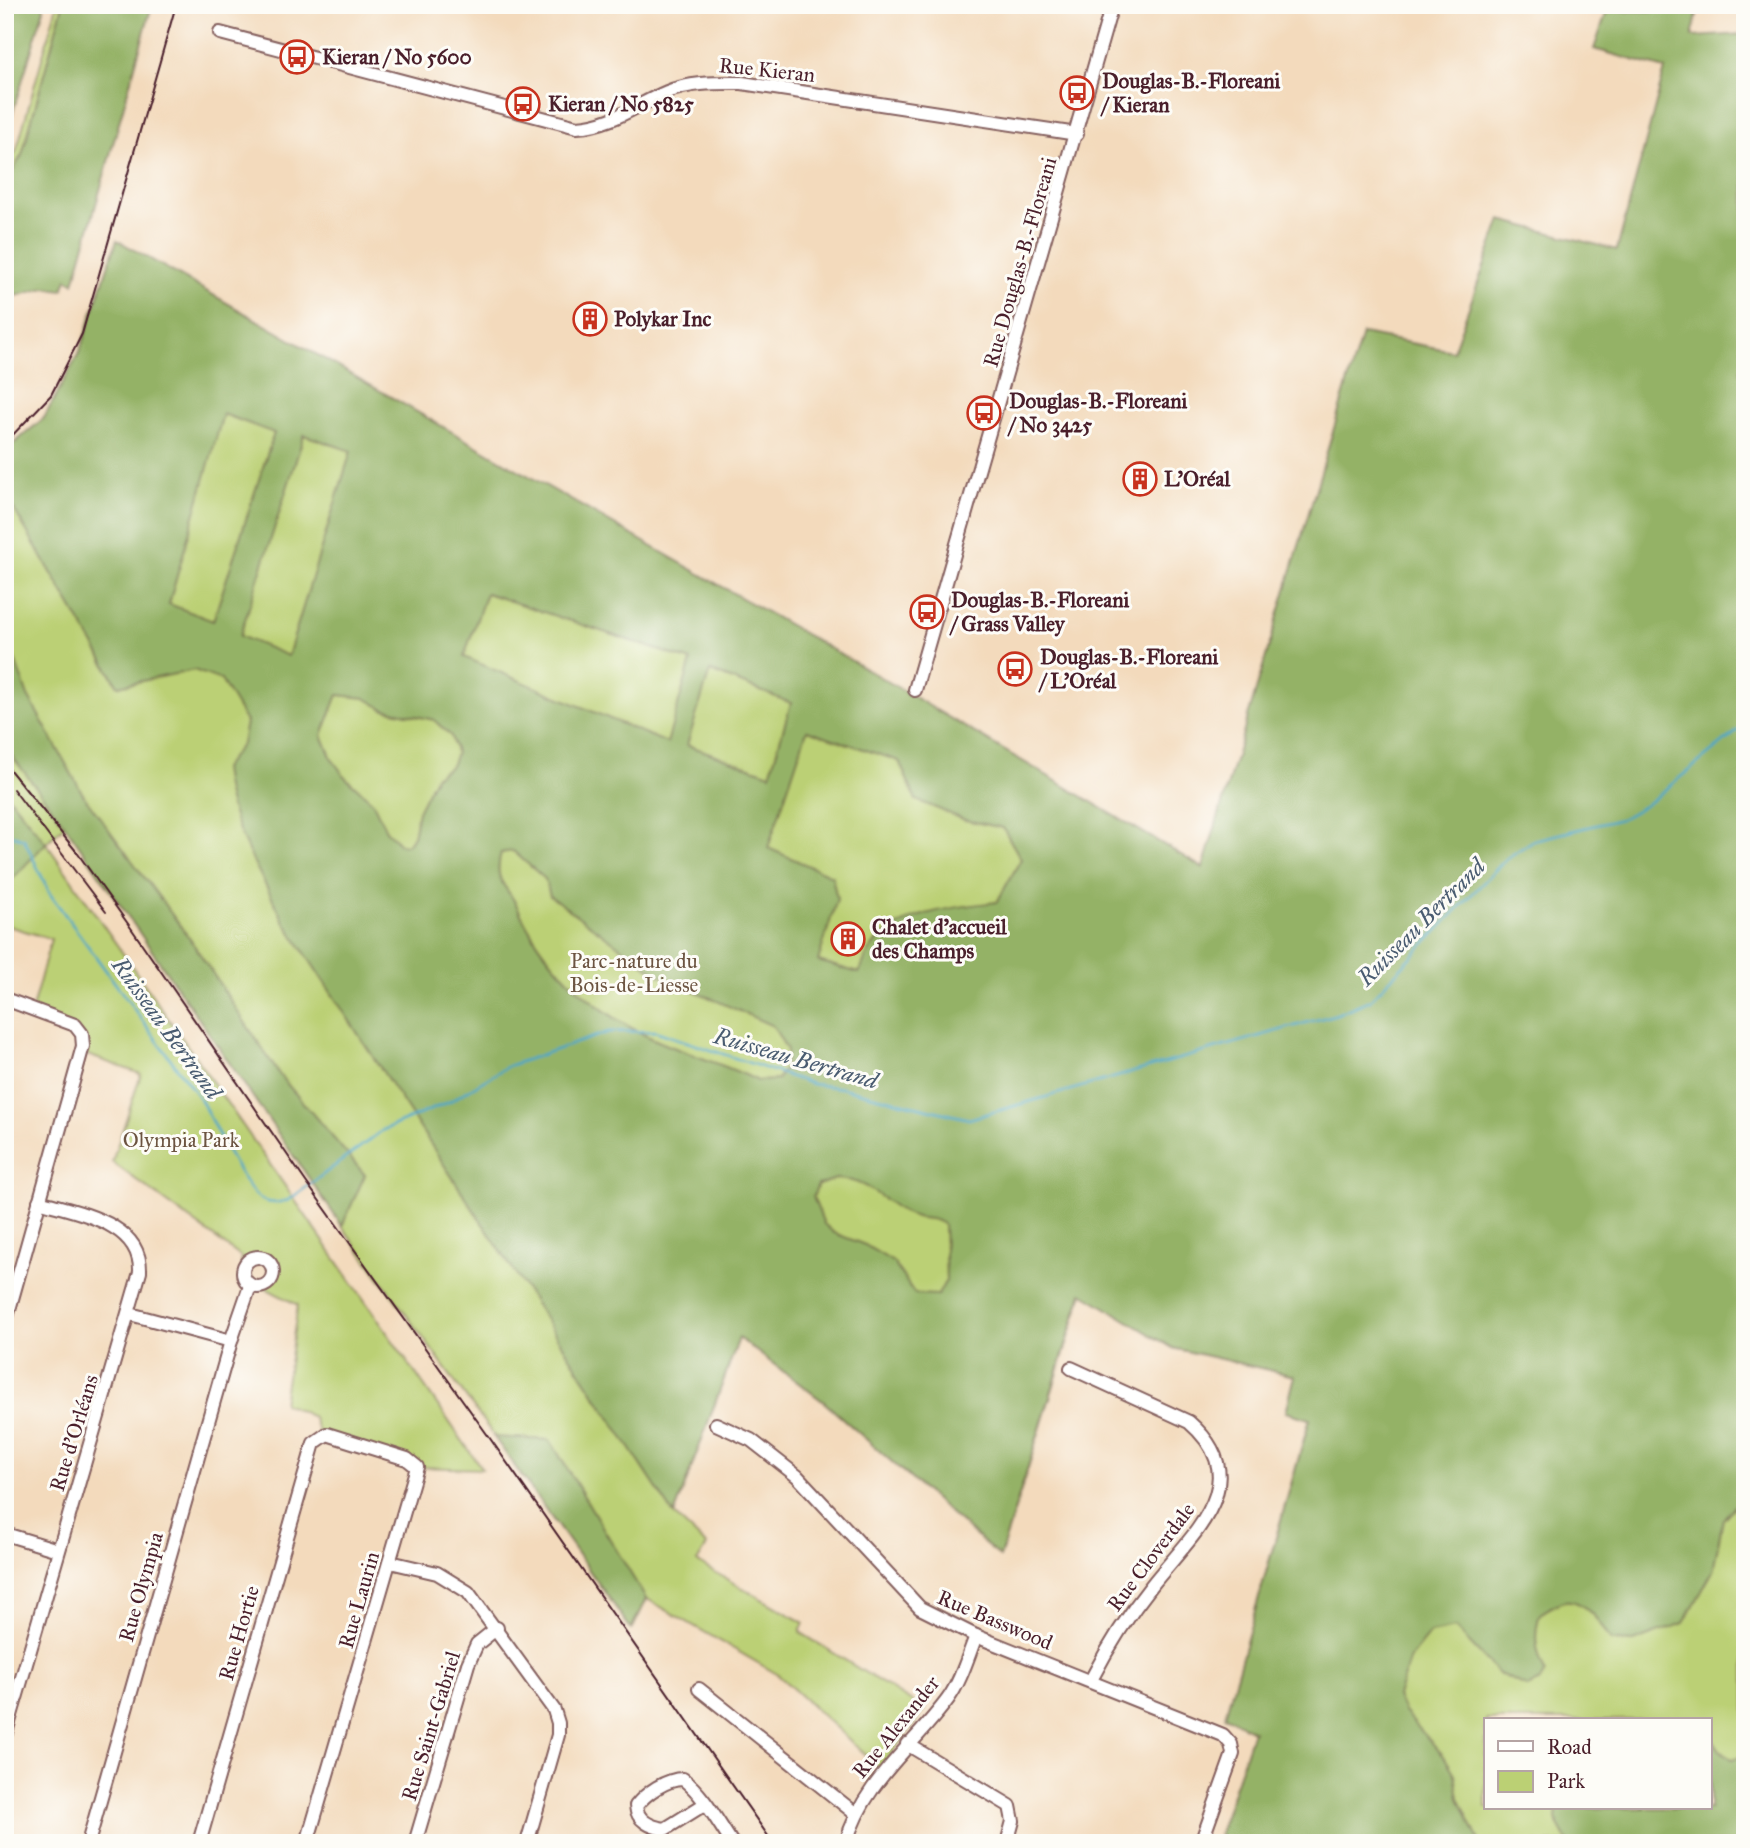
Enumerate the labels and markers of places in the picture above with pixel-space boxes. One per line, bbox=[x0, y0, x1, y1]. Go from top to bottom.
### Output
bus stop icon: Kieran / No 5600 bbox=[278, 38, 316, 76]
place label: Kieran / No 5600 bbox=[322, 44, 472, 70]
place label: Douglas-B.-Floreani / Kieran bbox=[1100, 68, 1281, 118]
bus stop icon: Douglas-B.-Floreani / Kieran bbox=[1058, 74, 1096, 112]
bus stop icon: Kieran / No 5825 bbox=[504, 85, 542, 123]
place label: Kieran / No 5825 bbox=[548, 91, 694, 117]
building icon: Polykar Inc bbox=[571, 300, 609, 338]
place label: Polykar Inc bbox=[614, 306, 712, 332]
place label: Douglas-B.-Floreani / No 3425 bbox=[1007, 388, 1188, 438]
bus stop icon: Douglas-B.-Floreani / No 3425 bbox=[965, 394, 1003, 432]
building icon: L'Oréal bbox=[1121, 460, 1159, 498]
place label: L'Oréal bbox=[1164, 466, 1231, 492]
place label: Douglas-B.-Floreani / Grass Valley bbox=[949, 587, 1130, 637]
bus stop icon: Douglas-B.-Floreani / Grass Valley bbox=[908, 593, 946, 631]
place label: Douglas-B.-Floreani / L'Oréal bbox=[1038, 644, 1219, 694]
bus stop icon: Douglas-B.-Floreani / L'Oréal bbox=[996, 650, 1034, 688]
place label: Chalet d'accueil des Champs bbox=[872, 914, 1008, 964]
building icon: Chalet d'accueil des Champs bbox=[829, 920, 867, 958]

